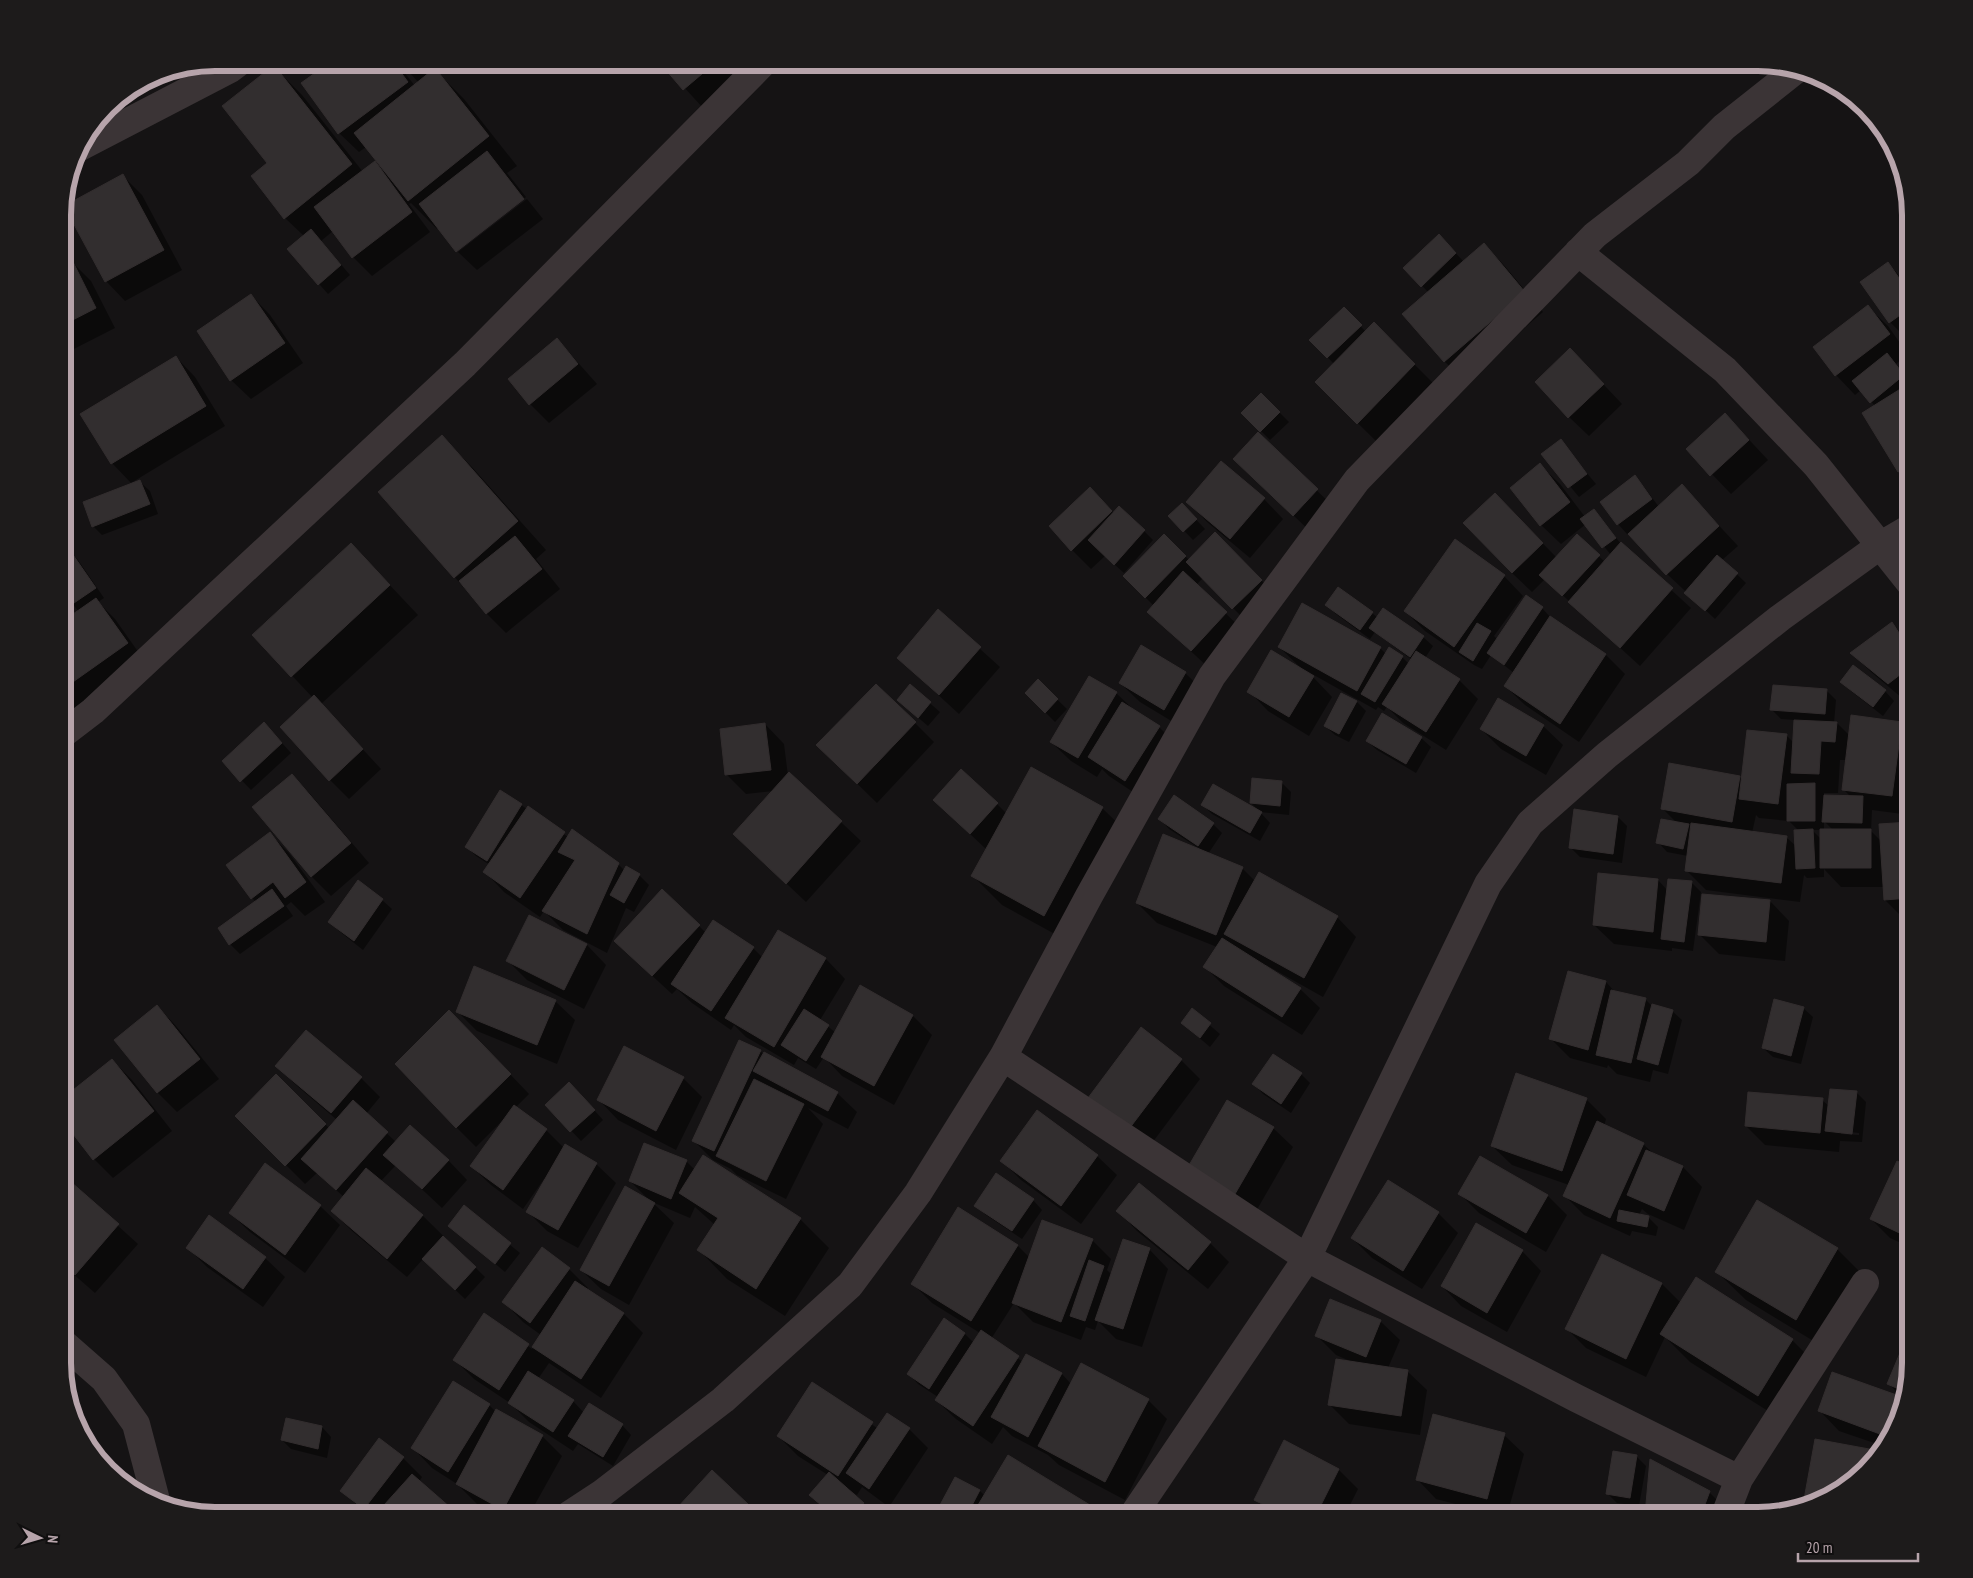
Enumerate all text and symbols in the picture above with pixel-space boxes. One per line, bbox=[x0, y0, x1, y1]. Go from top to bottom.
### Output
north arrow bbox=[15, 1513, 65, 1563]
scale bar bbox=[1798, 1530, 1918, 1562]
text: N bbox=[44, 1535, 62, 1544]
text: 20 m bbox=[1806, 1538, 1832, 1557]

